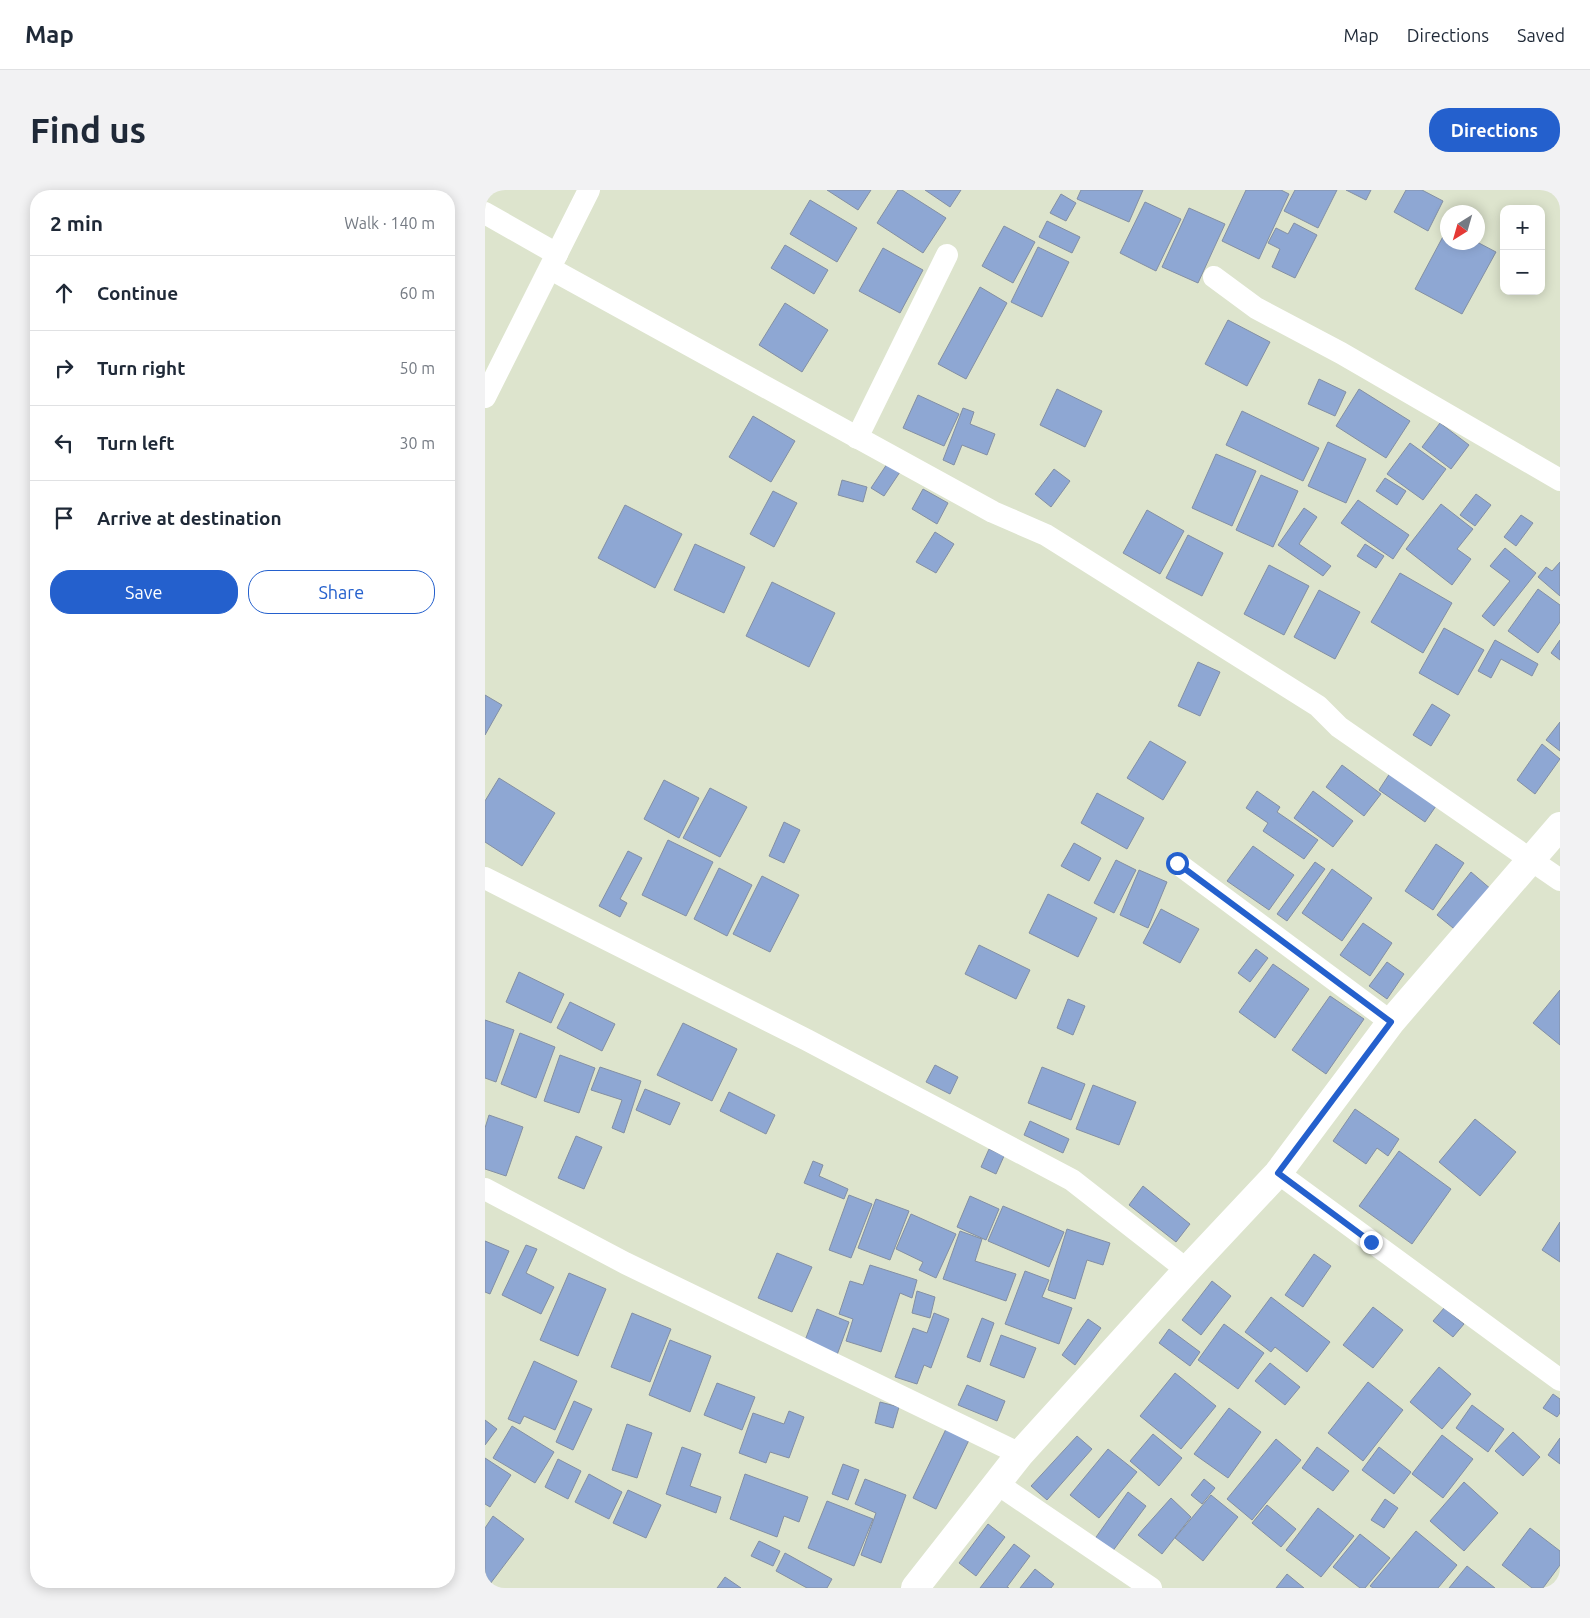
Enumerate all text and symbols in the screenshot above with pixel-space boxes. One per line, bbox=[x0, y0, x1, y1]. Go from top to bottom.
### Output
text: Map bbox=[25, 21, 74, 48]
text: Map bbox=[1343, 25, 1379, 45]
text: Directions bbox=[1407, 25, 1489, 45]
text: Saved bbox=[1517, 25, 1565, 45]
button: Directions bbox=[1429, 108, 1560, 152]
text: Find us bbox=[30, 110, 146, 150]
north arrow bbox=[1440, 205, 1485, 250]
map controls bbox=[1500, 205, 1545, 295]
button: + bbox=[1500, 205, 1545, 250]
text: 2 min bbox=[50, 211, 103, 235]
text: Walk · 140 m bbox=[344, 214, 435, 232]
button: − bbox=[1500, 250, 1545, 295]
icon: ahead bbox=[50, 279, 78, 307]
text: Continue bbox=[97, 282, 178, 304]
text: 60 m bbox=[399, 284, 435, 302]
icon: right bbox=[50, 354, 78, 382]
text: Turn right bbox=[97, 357, 185, 379]
text: 50 m bbox=[399, 359, 435, 377]
icon: left bbox=[50, 429, 78, 457]
text: Turn left bbox=[97, 432, 175, 454]
text: 30 m bbox=[399, 434, 435, 452]
icon: arrive bbox=[50, 504, 78, 532]
text: Arrive at destination bbox=[97, 507, 282, 529]
button: Save bbox=[50, 570, 238, 614]
button: Share bbox=[248, 570, 435, 614]
route start bbox=[1166, 852, 1189, 875]
route end bbox=[1360, 1231, 1383, 1254]

